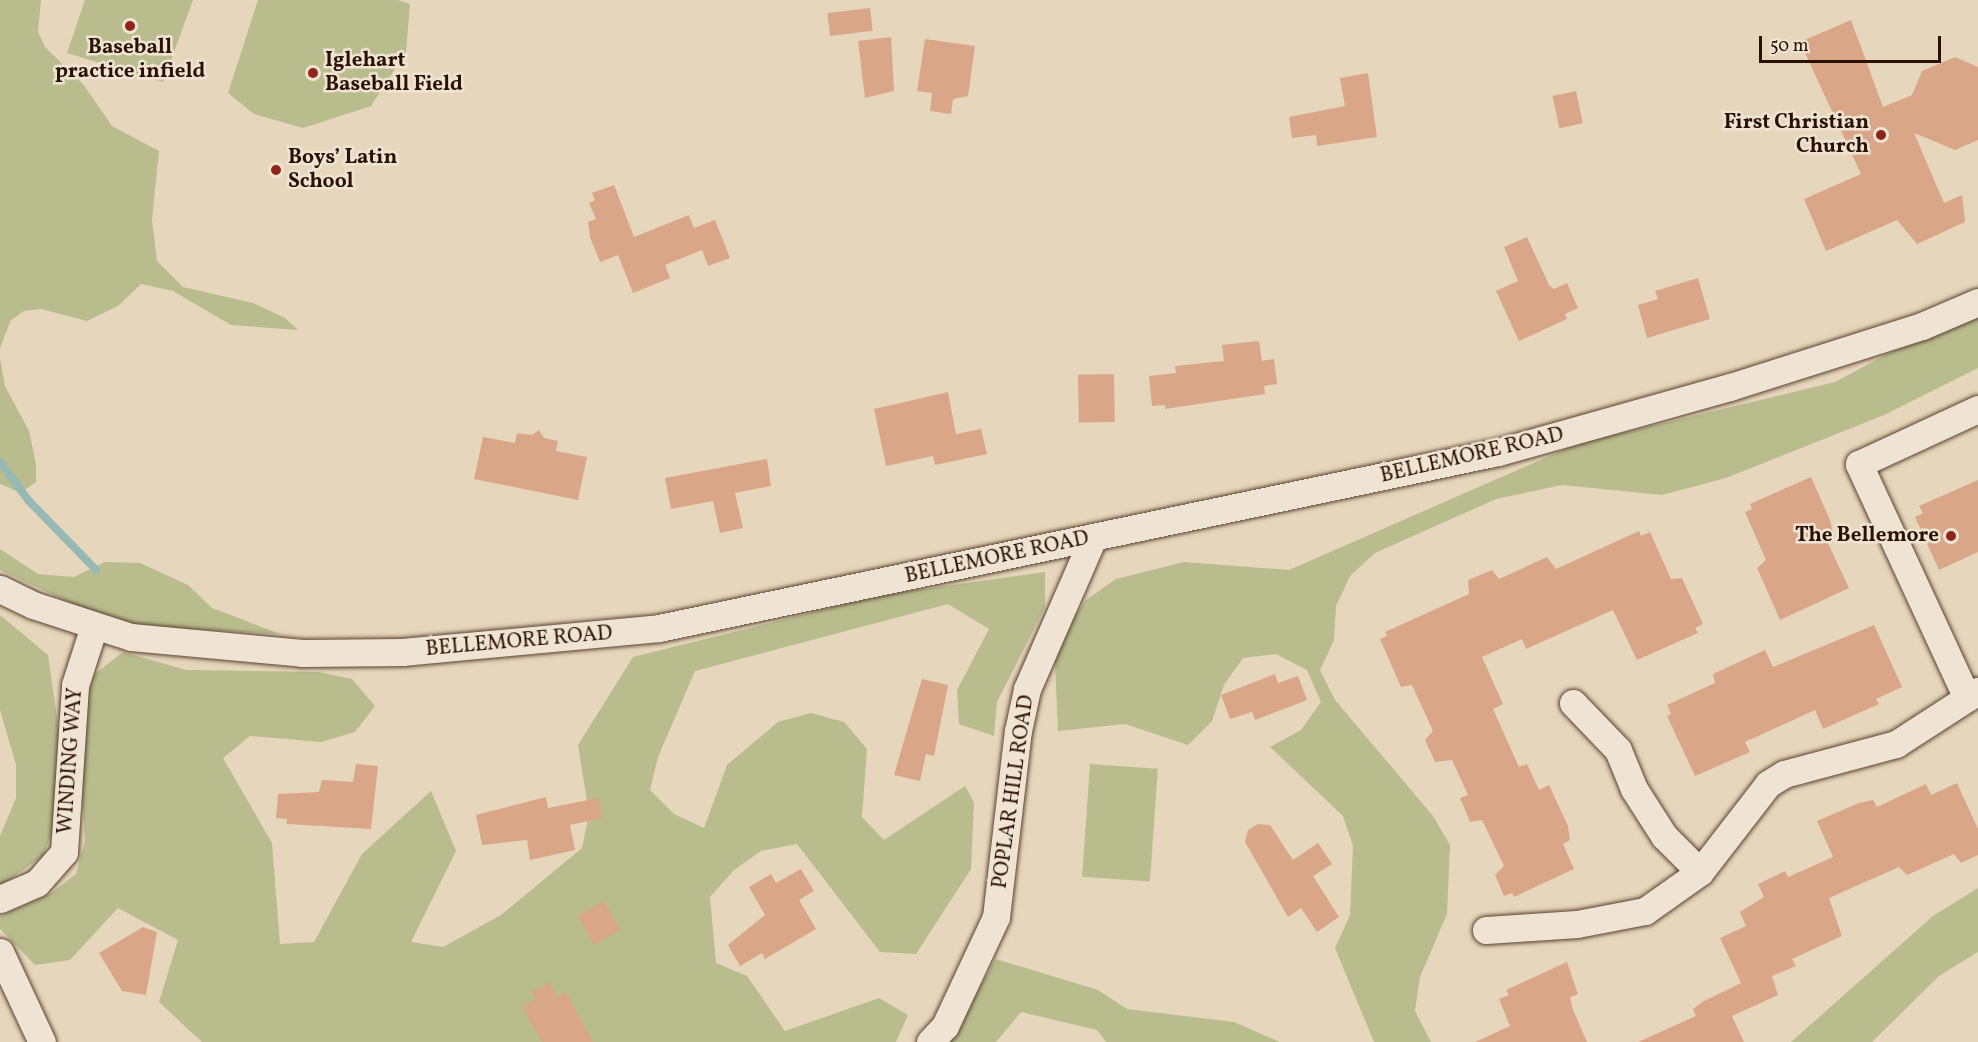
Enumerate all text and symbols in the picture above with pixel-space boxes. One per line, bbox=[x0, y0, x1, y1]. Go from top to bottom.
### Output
marker: Baseball practice infield bbox=[123, 19, 137, 33]
scale bar bbox=[1762, 24, 1944, 62]
text: 50 m bbox=[1770, 34, 1809, 59]
place label: Baseball practice infield bbox=[55, 35, 205, 85]
place label: Iglehart Baseball Field bbox=[325, 48, 463, 98]
marker: Iglehart Baseball Field bbox=[306, 66, 320, 80]
place label: First Christian Church bbox=[1724, 110, 1869, 160]
marker: First Christian Church bbox=[1874, 128, 1888, 142]
place label: Boys’ Latin School bbox=[288, 145, 397, 195]
marker: Boys’ Latin School bbox=[269, 163, 283, 177]
street label: BELLEMORE ROAD bbox=[1378, 423, 1566, 489]
place label: The Bellemore bbox=[1795, 523, 1939, 549]
street label: BELLEMORE ROAD bbox=[903, 526, 1091, 590]
marker: The Bellemore bbox=[1944, 529, 1958, 543]
street label: BELLEMORE ROAD bbox=[425, 621, 613, 663]
street label: WINDING WAY bbox=[53, 687, 89, 835]
street label: POPLAR HILL ROAD bbox=[988, 694, 1040, 890]

